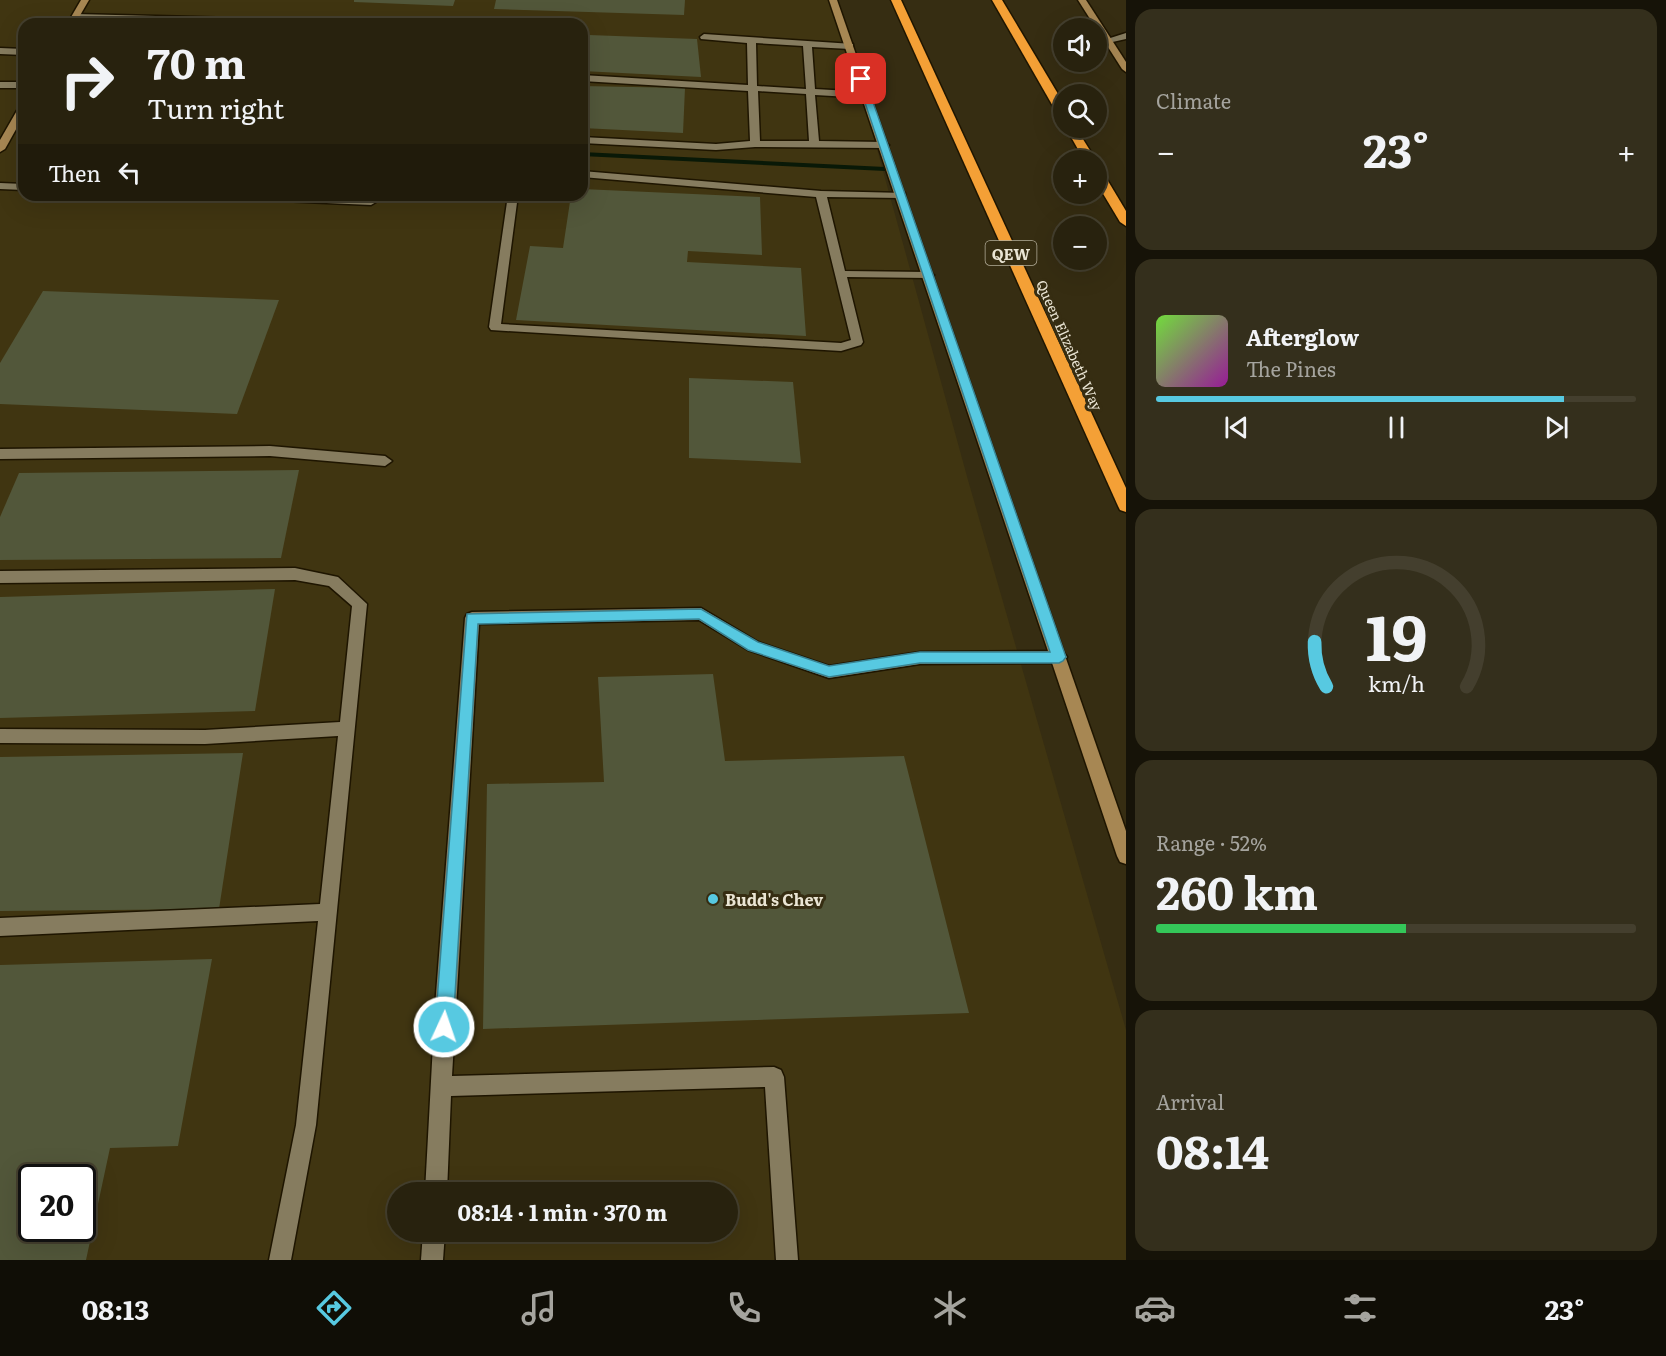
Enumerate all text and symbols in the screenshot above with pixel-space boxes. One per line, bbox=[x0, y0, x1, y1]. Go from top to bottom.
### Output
map controls bbox=[1053, 18, 1107, 270]
button: sound bbox=[1053, 18, 1107, 72]
text: 70 m bbox=[147, 30, 246, 92]
icon: right bbox=[48, 42, 126, 120]
pin bbox=[835, 53, 886, 104]
icon: arrive bbox=[844, 62, 877, 95]
button: search bbox=[1053, 84, 1107, 138]
text: Climate bbox=[1156, 85, 1231, 115]
text: Turn right bbox=[147, 87, 284, 127]
text: 23° bbox=[1363, 115, 1429, 182]
text: − bbox=[1156, 125, 1175, 174]
text: + bbox=[1617, 125, 1636, 174]
button: + bbox=[1053, 150, 1107, 204]
text: Then bbox=[48, 156, 101, 189]
icon: left bbox=[113, 156, 146, 189]
button: − bbox=[1053, 216, 1107, 270]
road number: QEW bbox=[986, 241, 1036, 265]
street label: Queen Elizabeth Way bbox=[1032, 276, 1108, 414]
text: Afterglow bbox=[1246, 320, 1359, 353]
text: The Pines bbox=[1246, 353, 1336, 383]
icon: previous bbox=[1220, 411, 1253, 444]
icon: pause bbox=[1380, 411, 1413, 444]
icon: next bbox=[1540, 411, 1573, 444]
text: 19 bbox=[1365, 588, 1427, 680]
text: km/h bbox=[1367, 667, 1425, 699]
text: Range · 52% bbox=[1156, 827, 1267, 857]
text: 260 km bbox=[1156, 857, 1318, 924]
place label: Budd's Chev bbox=[725, 887, 823, 911]
marker: Budd's Chev bbox=[706, 892, 720, 906]
position arrow bbox=[412, 995, 476, 1059]
text: Arrival bbox=[1156, 1086, 1224, 1116]
text: 08:14 bbox=[1156, 1116, 1269, 1183]
speed limit sign: 20 bbox=[18, 1164, 96, 1242]
text: 08:14 · 1 min · 370 m bbox=[458, 1195, 667, 1228]
icon: directions bbox=[313, 1287, 355, 1329]
icon: music bbox=[518, 1287, 560, 1329]
icon: phone bbox=[723, 1287, 765, 1329]
icon: climate bbox=[929, 1287, 971, 1329]
icon: car bbox=[1134, 1287, 1176, 1329]
icon: filters bbox=[1339, 1287, 1381, 1329]
text: 08:13 bbox=[82, 1288, 149, 1328]
text: 23° bbox=[1545, 1288, 1584, 1328]

